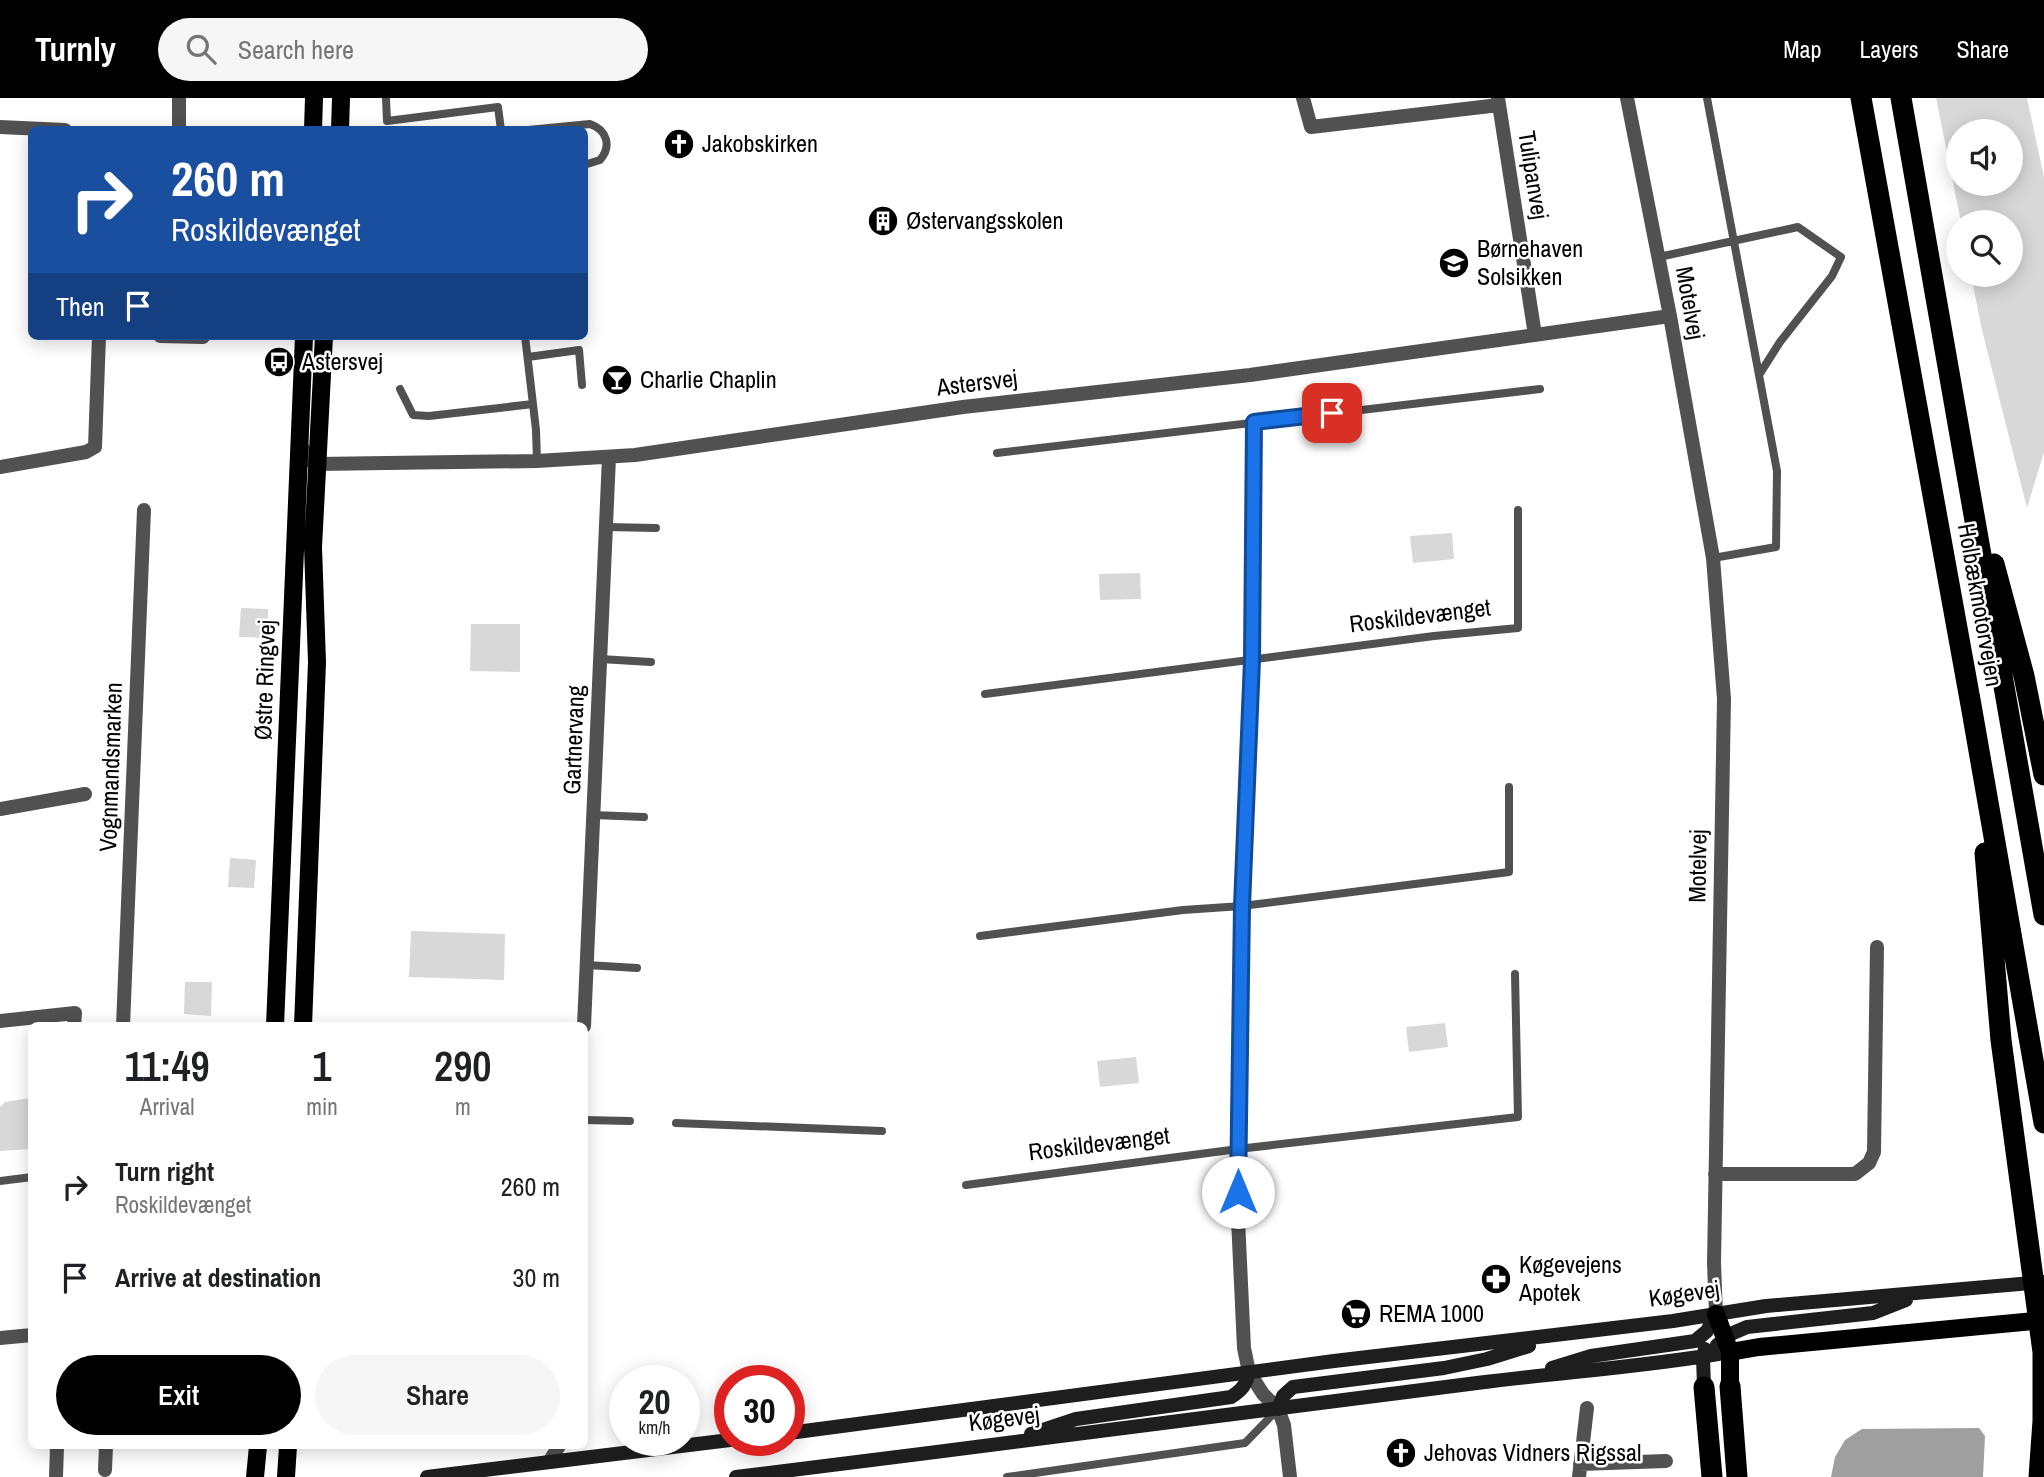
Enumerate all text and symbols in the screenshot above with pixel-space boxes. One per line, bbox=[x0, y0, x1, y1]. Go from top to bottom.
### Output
search box bbox=[158, 18, 648, 81]
text: Turnly bbox=[35, 27, 116, 71]
icon: search bbox=[182, 30, 220, 68]
text: Search here bbox=[238, 32, 354, 67]
text: Map bbox=[1783, 33, 1821, 65]
text: Layers bbox=[1859, 33, 1918, 65]
text: Share bbox=[1956, 33, 2009, 65]
map controls bbox=[1946, 119, 2023, 287]
button: sound bbox=[1946, 119, 2023, 196]
church icon: Jakobskirken bbox=[662, 127, 696, 161]
place label: Jakobskirken bbox=[702, 127, 818, 159]
street label: Tulipanvej bbox=[1511, 128, 1557, 221]
text: 260 m bbox=[171, 145, 285, 211]
icon: right bbox=[56, 154, 147, 245]
building icon: Østervangsskolen bbox=[866, 204, 900, 238]
place label: Østervangsskolen bbox=[906, 204, 1064, 236]
text: Roskildevænget bbox=[171, 208, 361, 251]
button: search bbox=[1946, 210, 2023, 287]
place label: Børnehaven Solsikken bbox=[1477, 232, 1583, 292]
school or university icon: Børnehaven Solsikken bbox=[1437, 246, 1471, 280]
street label: Motelvej bbox=[1669, 264, 1713, 342]
icon: arrive bbox=[119, 287, 157, 325]
text: Then bbox=[56, 289, 105, 324]
bus stop icon: Astersvej bbox=[262, 345, 296, 379]
place label: Astersvej bbox=[301, 345, 383, 377]
street label: Astersvej bbox=[934, 361, 1019, 403]
bar icon: Charlie Chaplin bbox=[600, 363, 634, 397]
place label: Charlie Chaplin bbox=[640, 363, 777, 395]
pin bbox=[1302, 383, 1362, 443]
icon: arrive bbox=[1313, 394, 1351, 432]
street label: Holbækmotorvejen bbox=[1951, 521, 2011, 689]
street label: Roskildevænget bbox=[1347, 590, 1493, 640]
street label: Østre Ringvej bbox=[246, 619, 282, 741]
street label: Vognmandsmarken bbox=[91, 682, 129, 852]
street label: Gartnervang bbox=[555, 685, 591, 795]
street label: Motelvej bbox=[1680, 829, 1714, 903]
text: 11:49 bbox=[124, 1038, 210, 1094]
text: 1 bbox=[312, 1038, 331, 1094]
text: 290 bbox=[434, 1038, 492, 1094]
text: Arrival bbox=[140, 1091, 194, 1122]
text: min bbox=[306, 1091, 338, 1122]
text: m bbox=[455, 1091, 471, 1122]
street label: Roskildevænget bbox=[1026, 1118, 1172, 1168]
text: Turn right bbox=[115, 1154, 214, 1189]
position arrow bbox=[1201, 1155, 1275, 1229]
icon: right bbox=[56, 1168, 94, 1206]
text: 260 m bbox=[501, 1169, 560, 1204]
text: Roskildevænget bbox=[115, 1189, 251, 1220]
place label: Køgevejens Apotek bbox=[1518, 1248, 1622, 1308]
icon: arrive bbox=[56, 1259, 94, 1297]
text: Arrive at destination bbox=[115, 1260, 321, 1295]
text: 30 m bbox=[513, 1260, 560, 1295]
pharmacy icon: Køgevejens Apotek bbox=[1479, 1262, 1513, 1296]
street label: Køgevej bbox=[1646, 1272, 1721, 1314]
supermarket icon: REMA 1000 bbox=[1339, 1297, 1373, 1331]
place label: REMA 1000 bbox=[1379, 1297, 1484, 1329]
button: Exit bbox=[56, 1355, 301, 1435]
button: Share bbox=[315, 1355, 560, 1435]
speed limit sign: 30 bbox=[714, 1365, 805, 1456]
text: 20 bbox=[639, 1378, 670, 1425]
street label: Køgevej bbox=[967, 1398, 1041, 1438]
text: km/h bbox=[639, 1415, 671, 1440]
church icon: Jehovas Vidners Rigssal bbox=[1384, 1436, 1418, 1470]
place label: Jehovas Vidners Rigssal bbox=[1424, 1436, 1641, 1468]

